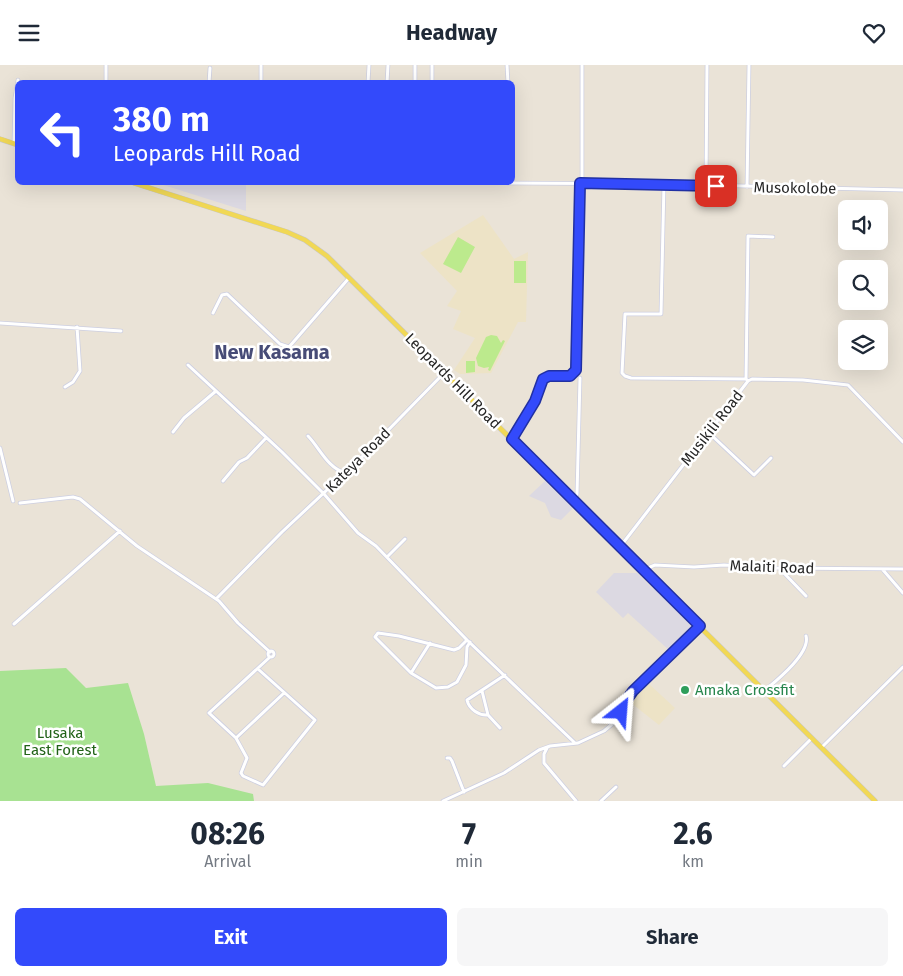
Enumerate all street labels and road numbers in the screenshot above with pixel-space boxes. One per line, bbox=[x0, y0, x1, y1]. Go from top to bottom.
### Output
street label: Musokolobe bbox=[754, 178, 836, 198]
street label: Leopards Hill Road bbox=[401, 329, 505, 433]
street label: Musikili Road bbox=[677, 387, 747, 469]
street label: Kateya Road bbox=[322, 424, 394, 496]
street label: Malaiti Road bbox=[729, 557, 815, 577]

